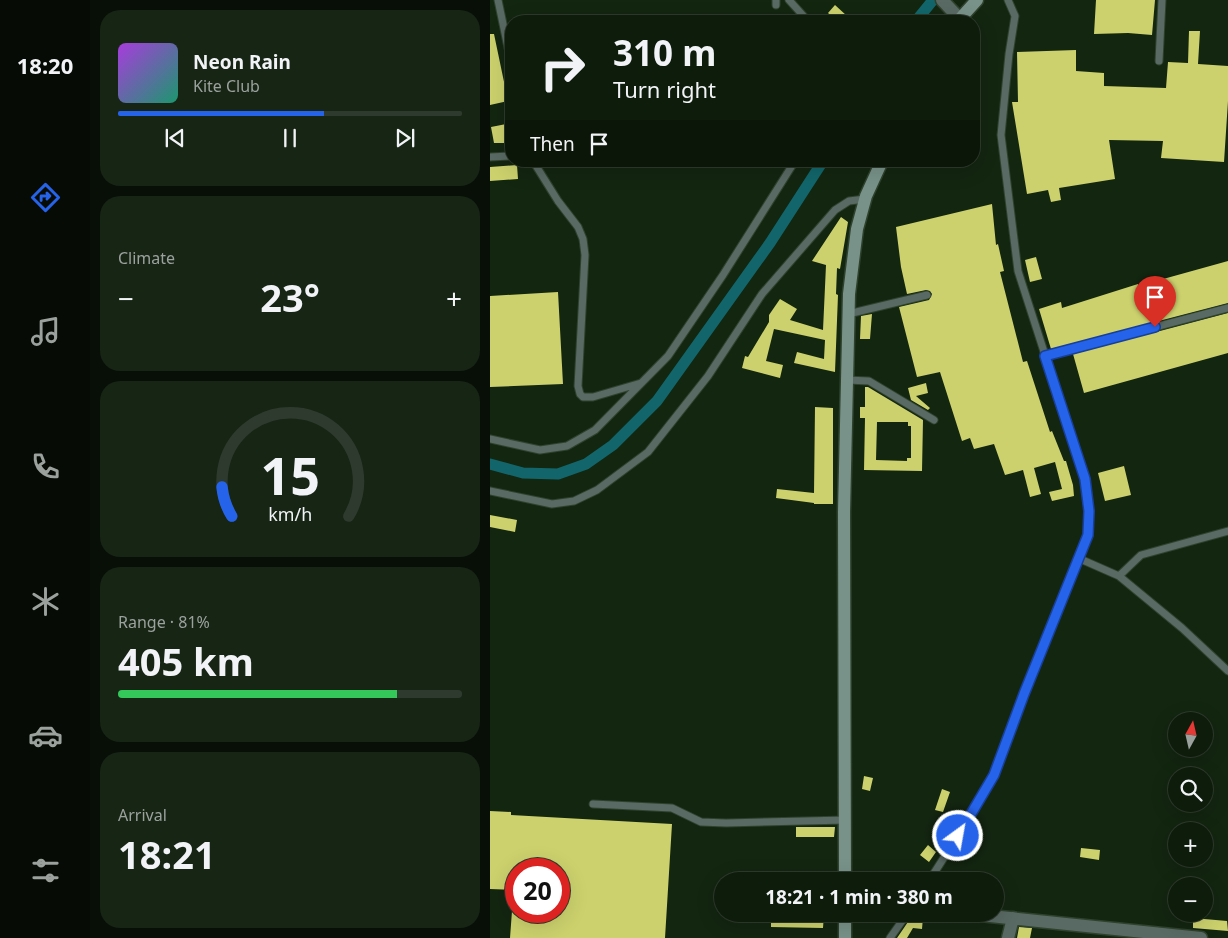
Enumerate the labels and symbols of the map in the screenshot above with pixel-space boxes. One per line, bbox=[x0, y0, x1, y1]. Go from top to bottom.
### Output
pin bbox=[1134, 276, 1176, 327]
north arrow bbox=[1168, 712, 1212, 758]
position arrow bbox=[931, 809, 983, 861]
speed limit sign: 20 bbox=[505, 858, 570, 923]

